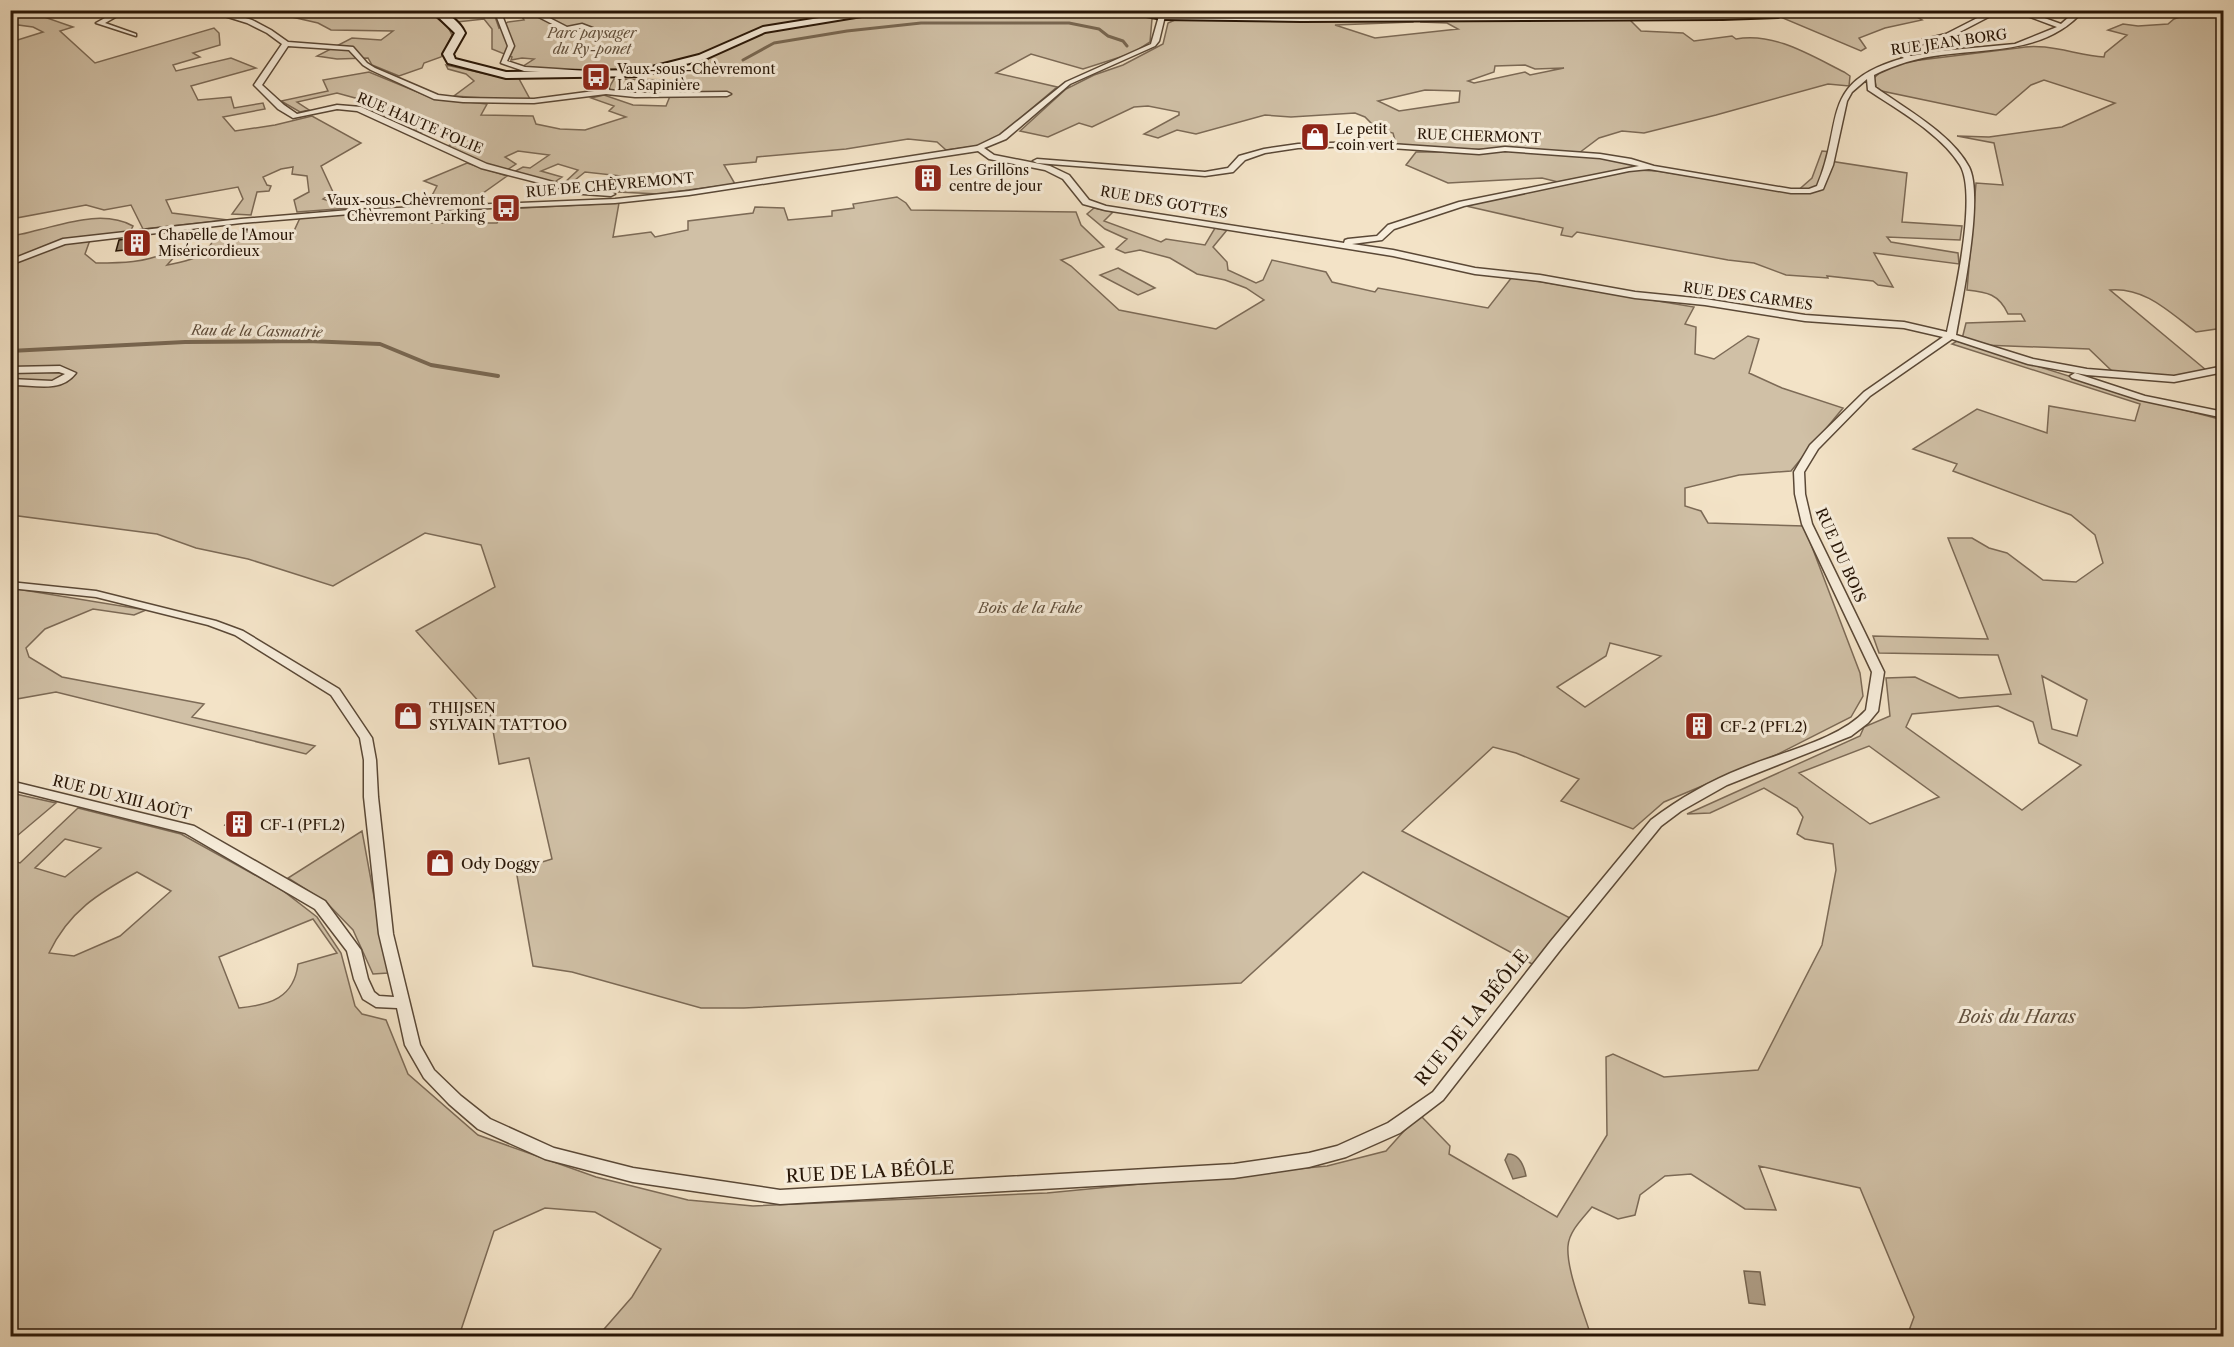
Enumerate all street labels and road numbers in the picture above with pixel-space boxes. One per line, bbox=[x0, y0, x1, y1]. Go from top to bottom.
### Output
street label: RUE JEAN BORG bbox=[1890, 25, 2008, 59]
street label: RUE HAUTE FOLIE bbox=[354, 88, 486, 158]
street label: RUE CHERMONT bbox=[1416, 125, 1542, 147]
street label: RUE DE CHÈVREMONT bbox=[525, 169, 695, 201]
street label: RUE DES GOTTES bbox=[1099, 182, 1229, 222]
street label: RUE DES CARMES bbox=[1682, 278, 1814, 314]
street label: RUE DU BOIS bbox=[1812, 505, 1870, 605]
street label: RUE DU XIII AOÛT bbox=[51, 771, 194, 824]
street label: RUE DE LA BÉÔLE bbox=[1410, 945, 1534, 1091]
street label: RUE DE LA BÉÔLE bbox=[785, 1156, 955, 1187]

